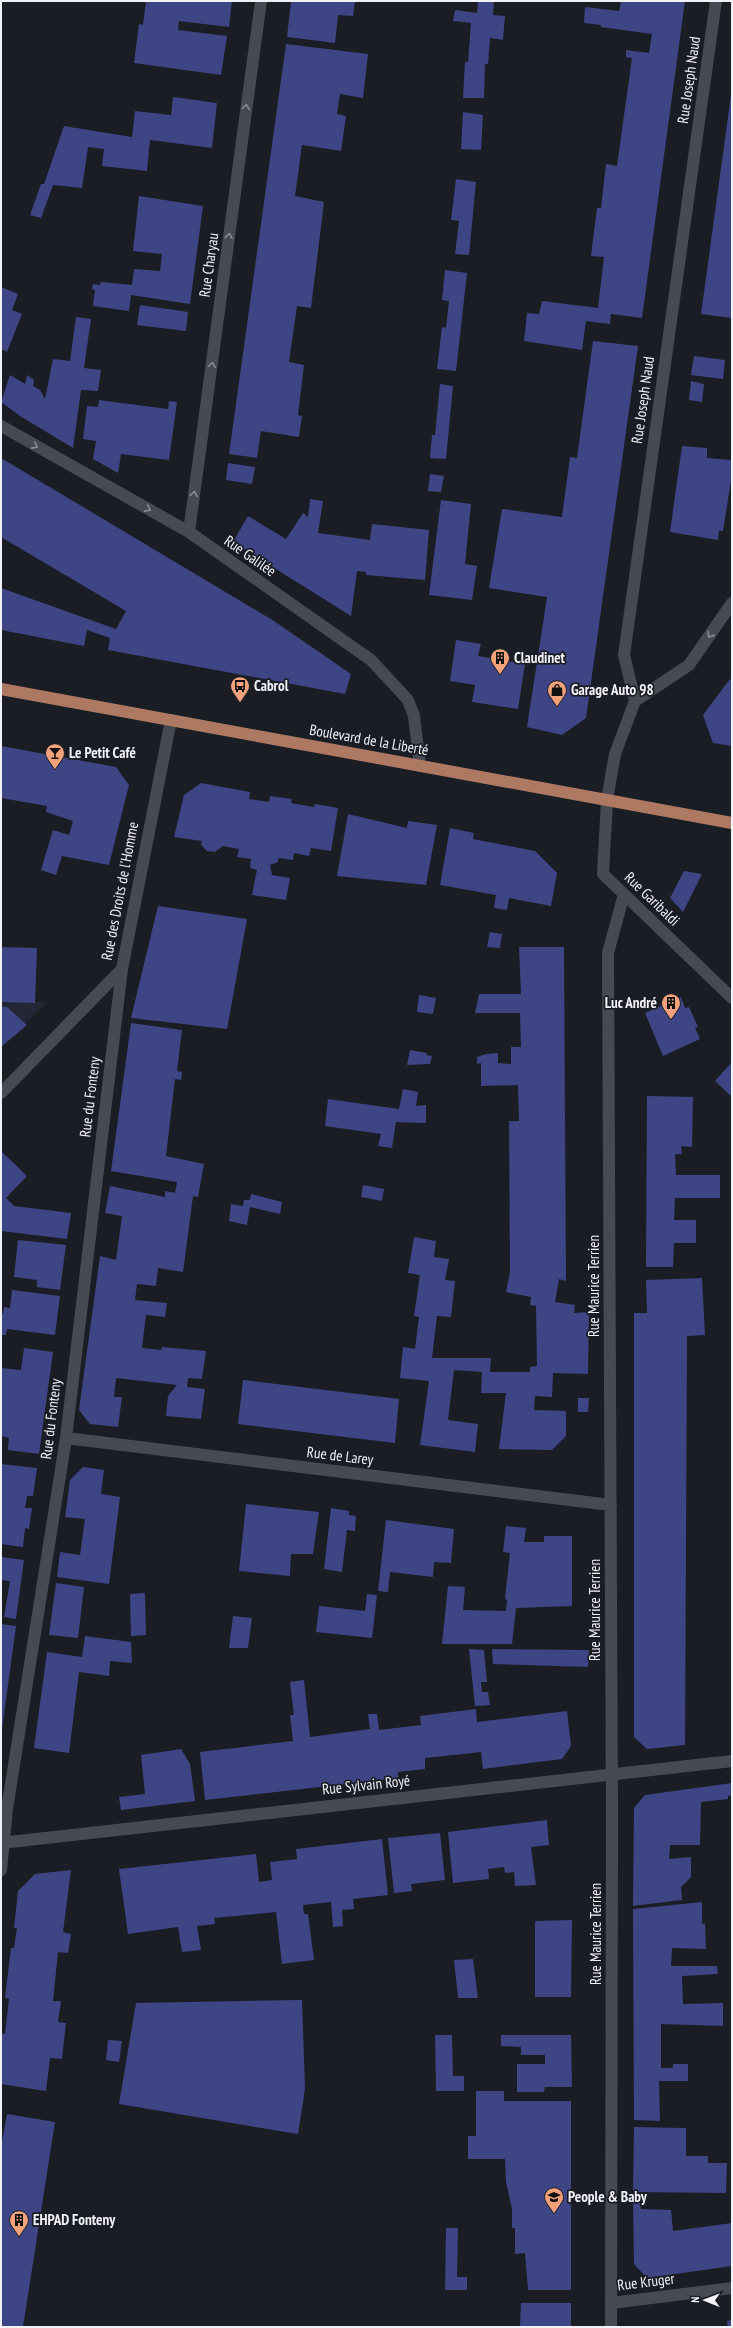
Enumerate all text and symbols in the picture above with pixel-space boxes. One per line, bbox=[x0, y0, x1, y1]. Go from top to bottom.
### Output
street label: Rue Joseph Naud bbox=[673, 35, 704, 125]
one-way arrow bbox=[242, 104, 251, 110]
street label: Rue Charyau bbox=[195, 232, 222, 298]
one-way arrow bbox=[224, 233, 233, 239]
street label: Rue Joseph Naud bbox=[627, 355, 658, 445]
one-way arrow bbox=[207, 362, 216, 368]
one-way arrow bbox=[31, 441, 38, 448]
one-way arrow bbox=[189, 491, 198, 497]
one-way arrow bbox=[144, 505, 151, 512]
street label: Rue Galilée bbox=[221, 531, 280, 580]
one-way arrow bbox=[707, 631, 715, 638]
building icon: Claudinet bbox=[489, 647, 511, 675]
place label: Claudinet bbox=[514, 648, 566, 667]
bus stop icon: Cabrol bbox=[229, 675, 251, 703]
place label: Cabrol bbox=[254, 676, 289, 695]
shop icon: Garage Auto 98 bbox=[546, 679, 568, 707]
place label: Garage Auto 98 bbox=[571, 680, 654, 699]
street label: Boulevard de la Liberté bbox=[308, 720, 430, 759]
bar icon: Le Petit Café bbox=[44, 742, 66, 770]
place label: Le Petit Café bbox=[69, 743, 136, 762]
street label: Rue des Droits de l'Homme bbox=[97, 820, 142, 962]
street label: Rue Garibaldi bbox=[621, 868, 684, 930]
building icon: Luc André bbox=[660, 992, 682, 1020]
place label: Luc André bbox=[605, 993, 657, 1012]
street label: Rue du Fonteny bbox=[75, 1055, 104, 1138]
street label: Rue Maurice Terrien bbox=[584, 1235, 603, 1337]
street label: Rue du Fonteny bbox=[36, 1377, 65, 1460]
street label: Rue de Larey bbox=[306, 1442, 375, 1469]
street label: Rue Maurice Terrien bbox=[585, 1559, 604, 1661]
street label: Rue Sylvain Royé bbox=[321, 1770, 411, 1799]
street label: Rue Maurice Terrien bbox=[586, 1883, 605, 1985]
school or university icon: People & Baby bbox=[543, 2186, 565, 2214]
place label: People & Baby bbox=[568, 2187, 648, 2206]
building icon: EHPAD Fonteny bbox=[8, 2209, 30, 2237]
place label: EHPAD Fonteny bbox=[33, 2210, 116, 2229]
street label: Rue Kruger bbox=[616, 2268, 677, 2294]
north arrow bbox=[685, 2280, 725, 2320]
text: N bbox=[688, 2297, 702, 2303]

